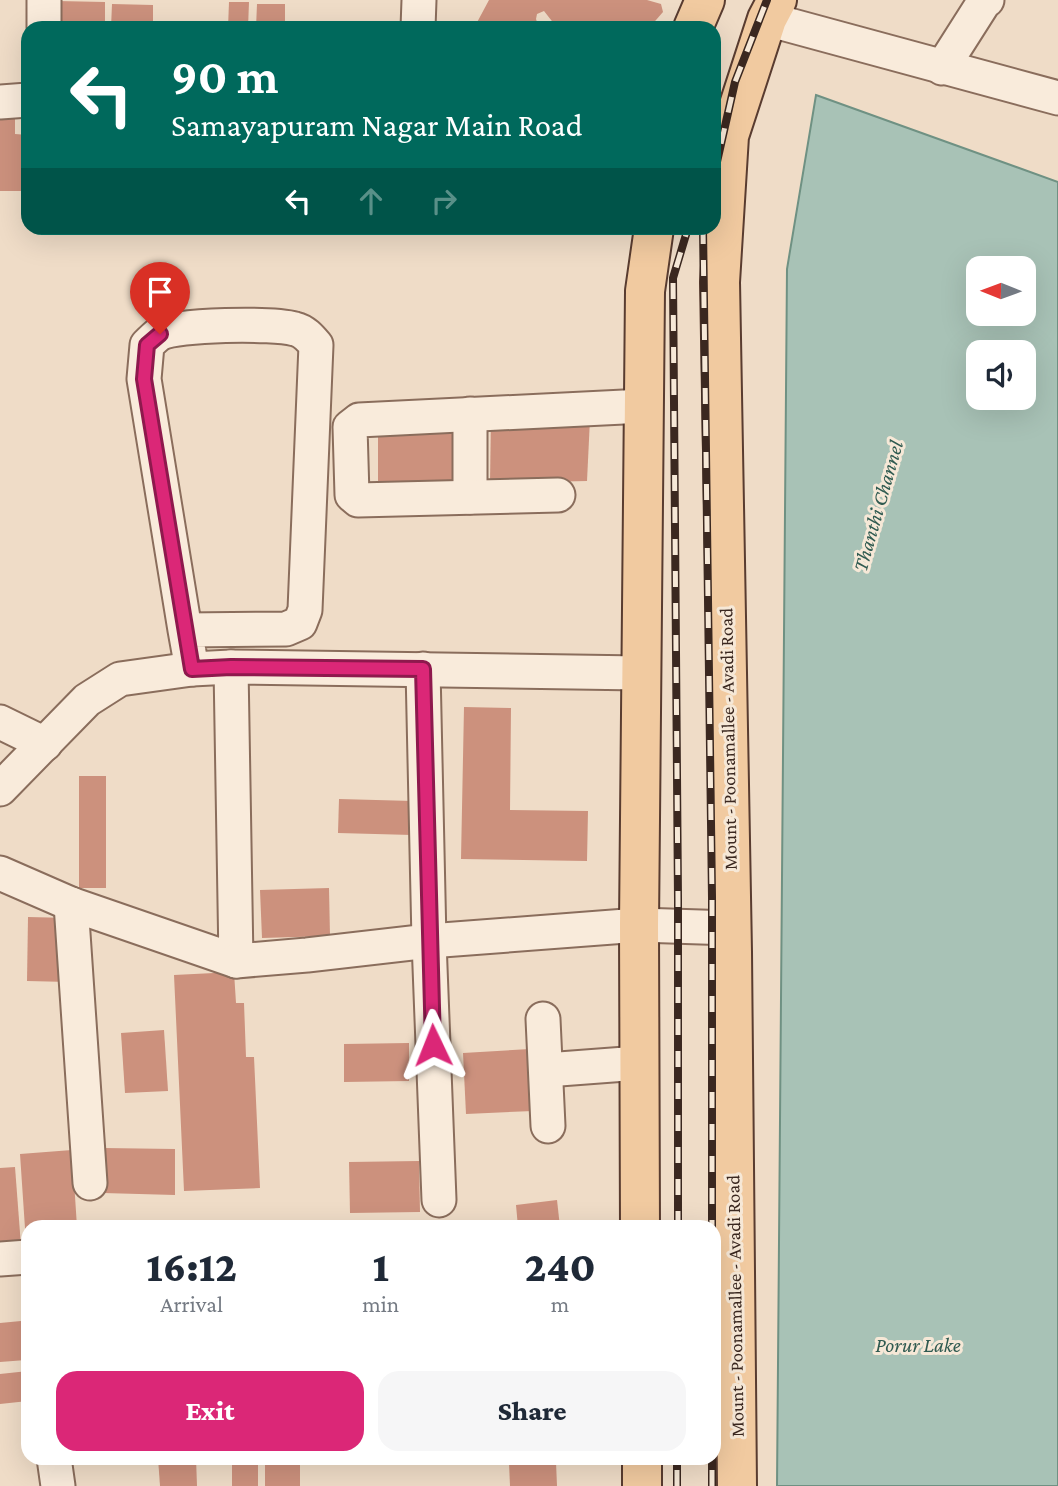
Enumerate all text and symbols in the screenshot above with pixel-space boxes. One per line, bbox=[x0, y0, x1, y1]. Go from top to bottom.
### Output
icon: left bbox=[56, 49, 147, 140]
text: 90 m bbox=[171, 49, 278, 104]
text: Samayapuram Nagar Main Road bbox=[171, 107, 583, 143]
icon: left bbox=[279, 182, 317, 220]
icon: ahead bbox=[352, 182, 390, 220]
icon: right bbox=[425, 182, 463, 220]
north arrow bbox=[966, 256, 1036, 326]
map controls bbox=[966, 256, 1036, 410]
pin bbox=[130, 262, 190, 334]
icon: arrive bbox=[141, 273, 179, 311]
button: sound bbox=[966, 340, 1036, 410]
water label: Thanthi Channel bbox=[848, 437, 908, 574]
street label: Mount - Poonamallee - Avadi Road bbox=[715, 608, 741, 870]
position arrow bbox=[396, 1008, 470, 1082]
street label: Mount - Poonamallee - Avadi Road bbox=[722, 1175, 748, 1437]
text: 16:12 bbox=[146, 1243, 237, 1290]
text: 1 bbox=[373, 1243, 389, 1290]
text: 240 bbox=[524, 1243, 596, 1290]
text: Arrival bbox=[160, 1291, 223, 1317]
text: min bbox=[362, 1291, 399, 1317]
text: m bbox=[551, 1291, 569, 1317]
water label: Porur Lake bbox=[875, 1333, 961, 1357]
button: Exit bbox=[56, 1371, 364, 1451]
button: Share bbox=[378, 1371, 686, 1451]

